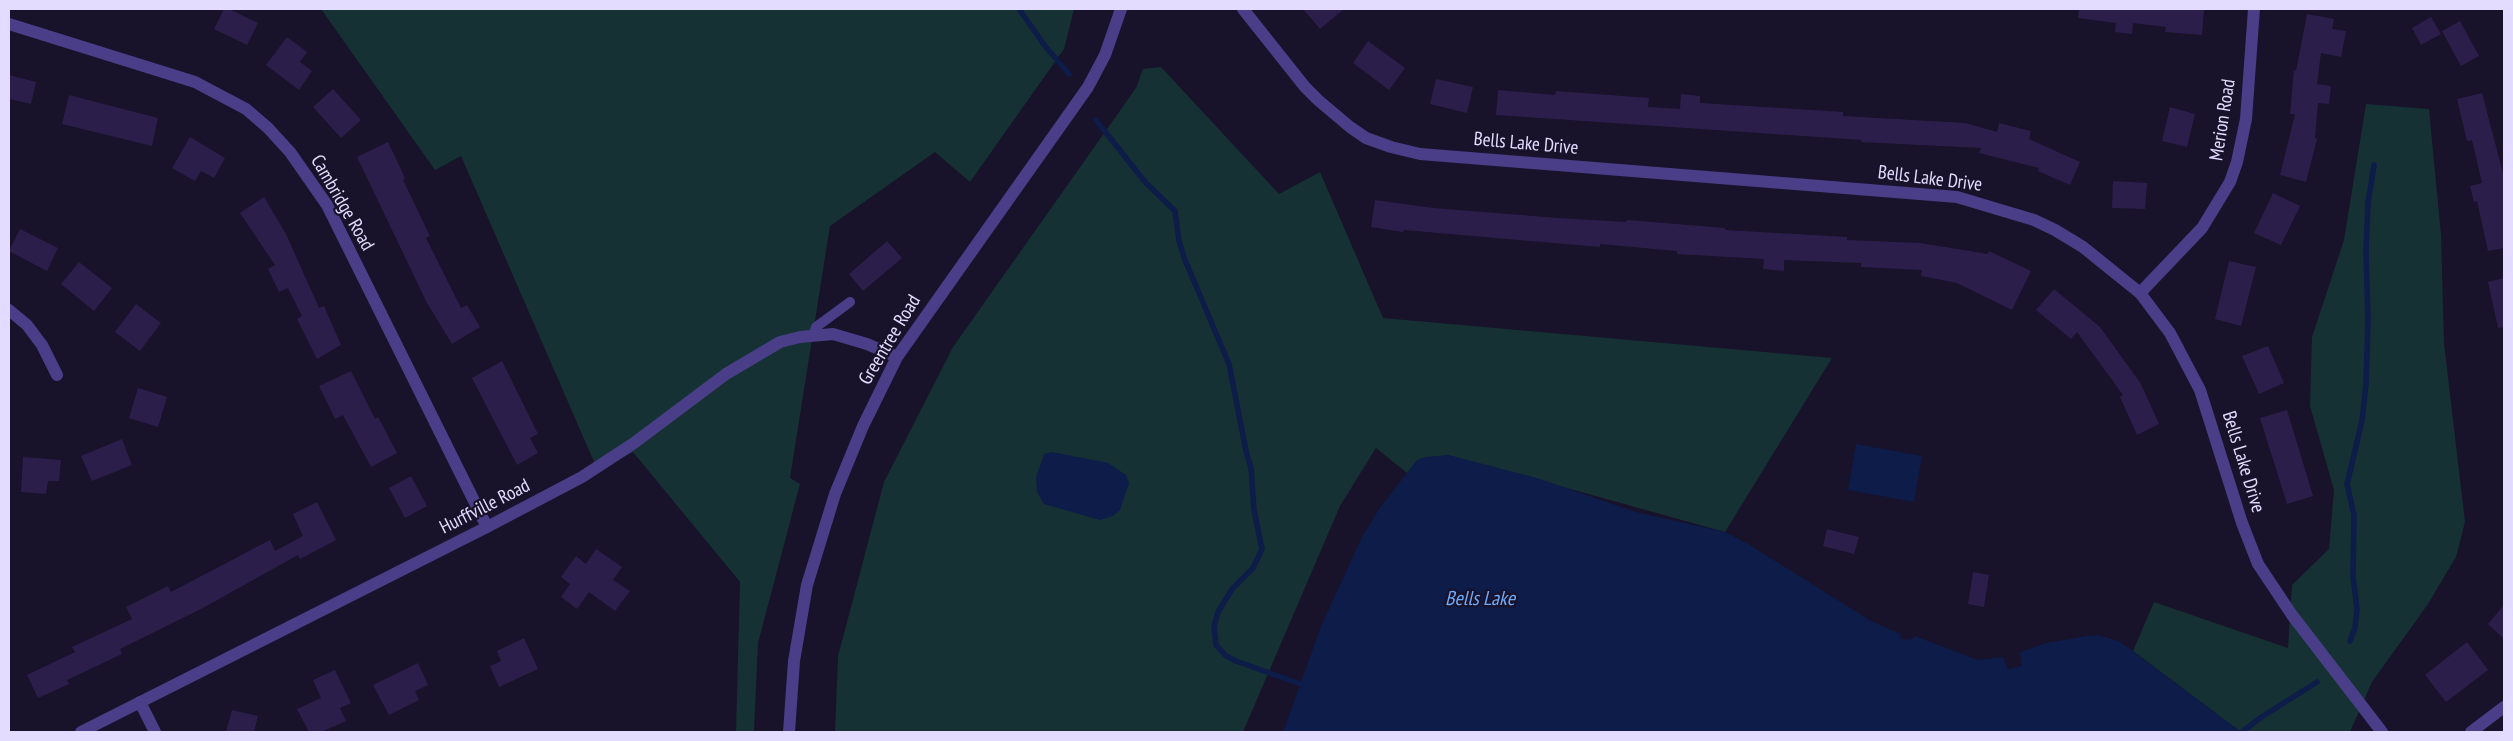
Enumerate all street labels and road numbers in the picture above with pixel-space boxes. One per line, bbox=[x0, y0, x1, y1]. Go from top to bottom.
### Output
street label: Merion Road bbox=[2205, 78, 2241, 162]
street label: Bells Lake Drive bbox=[1473, 128, 1579, 160]
street label: Cambridge Road bbox=[305, 151, 379, 255]
street label: Bells Lake Drive bbox=[1877, 161, 1983, 197]
street label: Greentree Road bbox=[854, 291, 926, 389]
street label: Bells Lake Drive bbox=[2217, 409, 2269, 515]
street label: Hurffville Road bbox=[436, 475, 534, 539]

